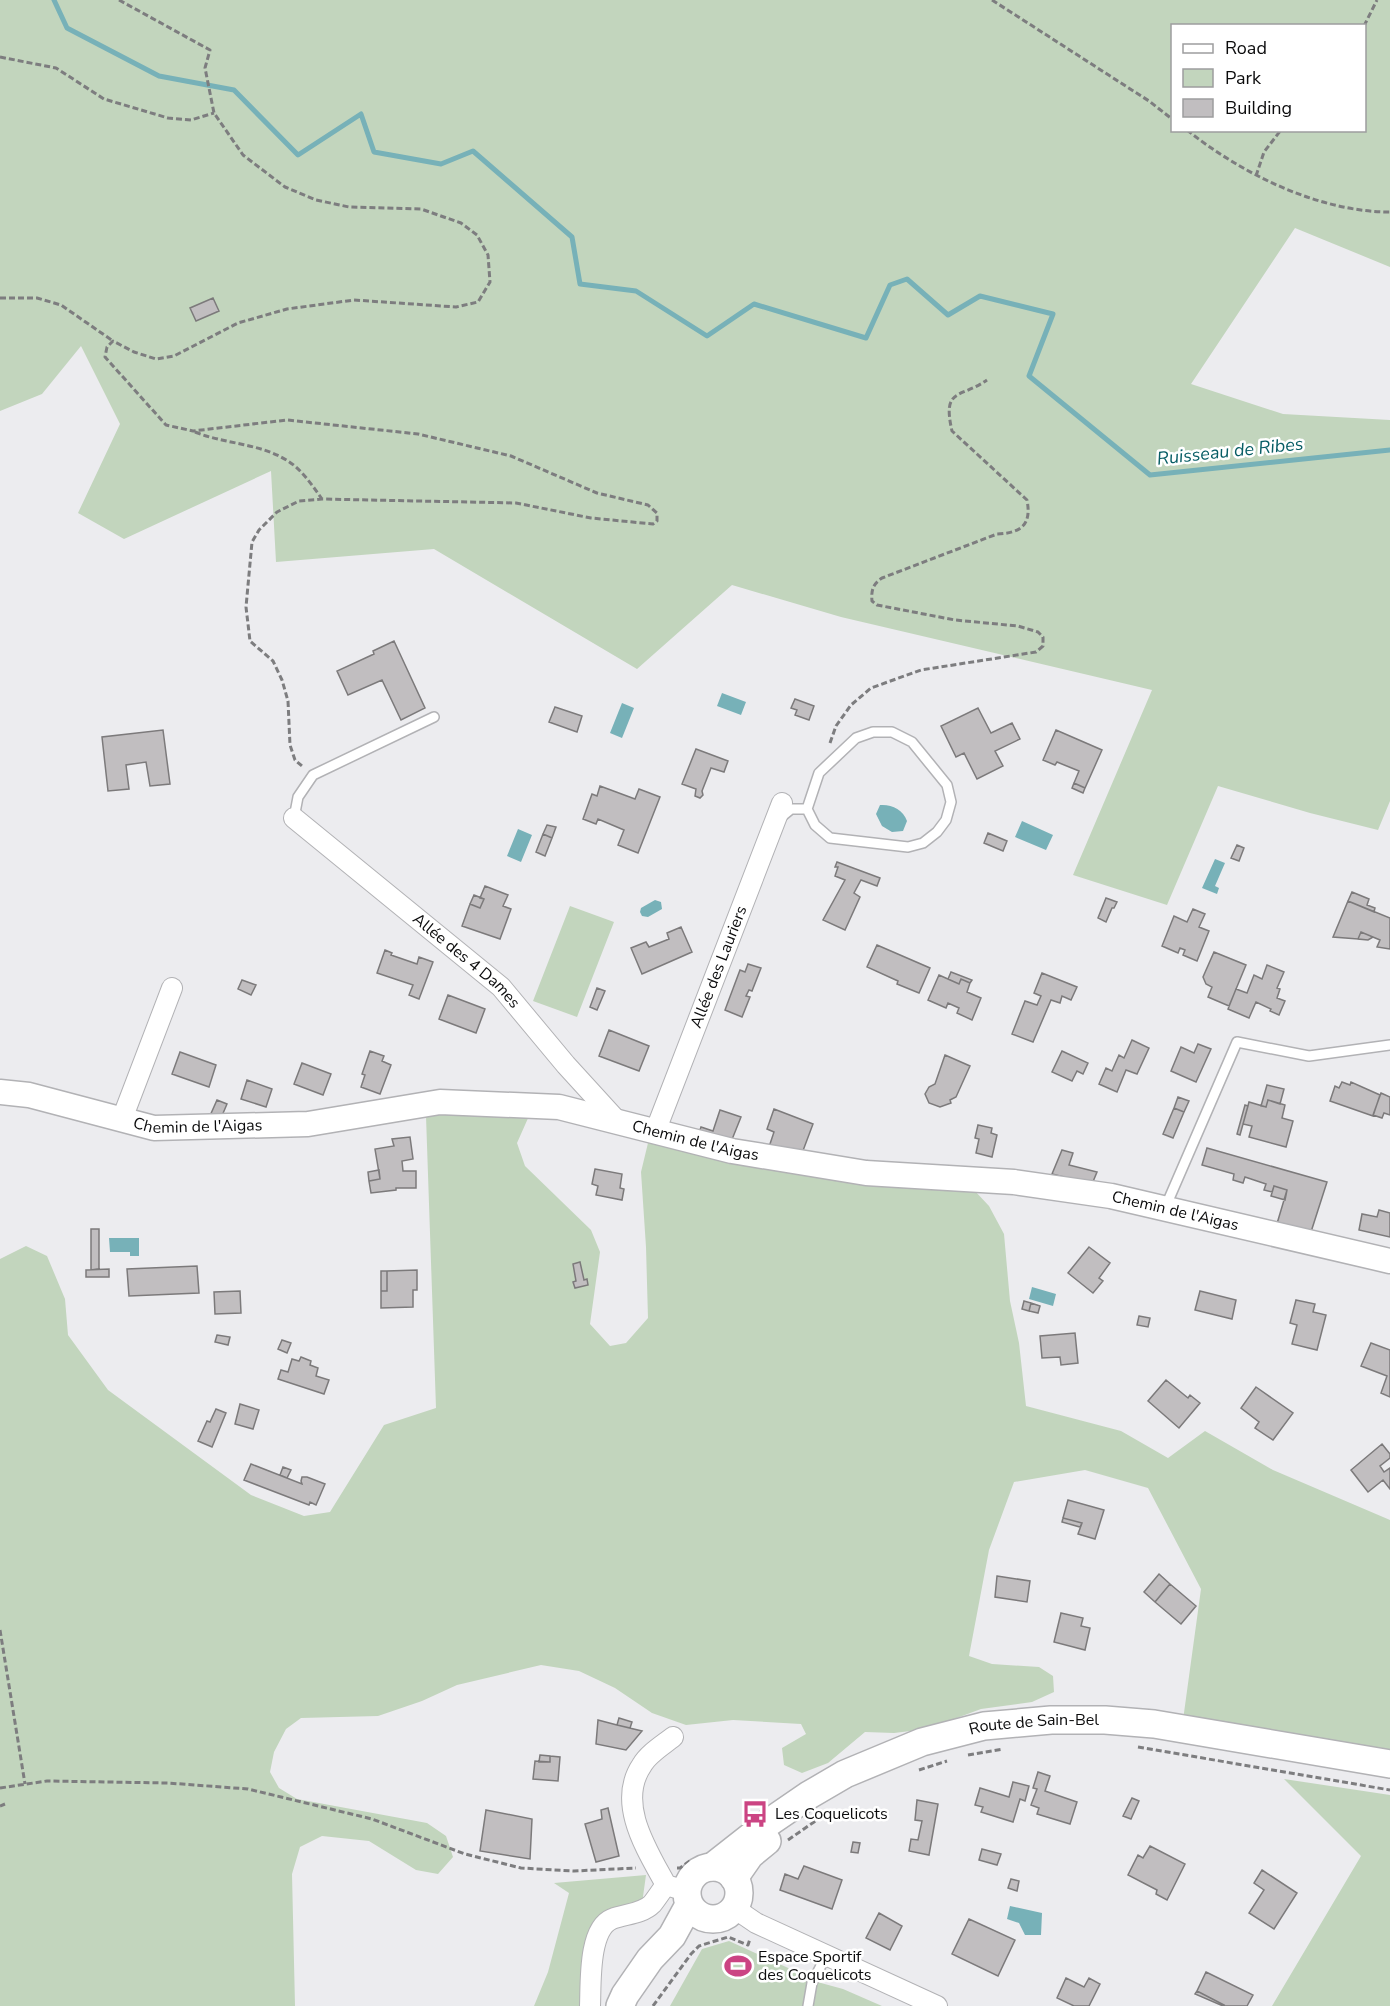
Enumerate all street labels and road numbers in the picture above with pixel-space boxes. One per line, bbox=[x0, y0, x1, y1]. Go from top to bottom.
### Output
street label: Allée des Lauriers bbox=[685, 903, 752, 1031]
street label: Allée des 4 Dames bbox=[408, 908, 525, 1013]
street label: Chemin de l'Aigas bbox=[131, 1112, 263, 1139]
street label: Chemin de l'Aigas bbox=[630, 1115, 760, 1166]
street label: Chemin de l'Aigas bbox=[1110, 1186, 1241, 1236]
street label: Route de Sain-Bel bbox=[966, 1709, 1099, 1740]

